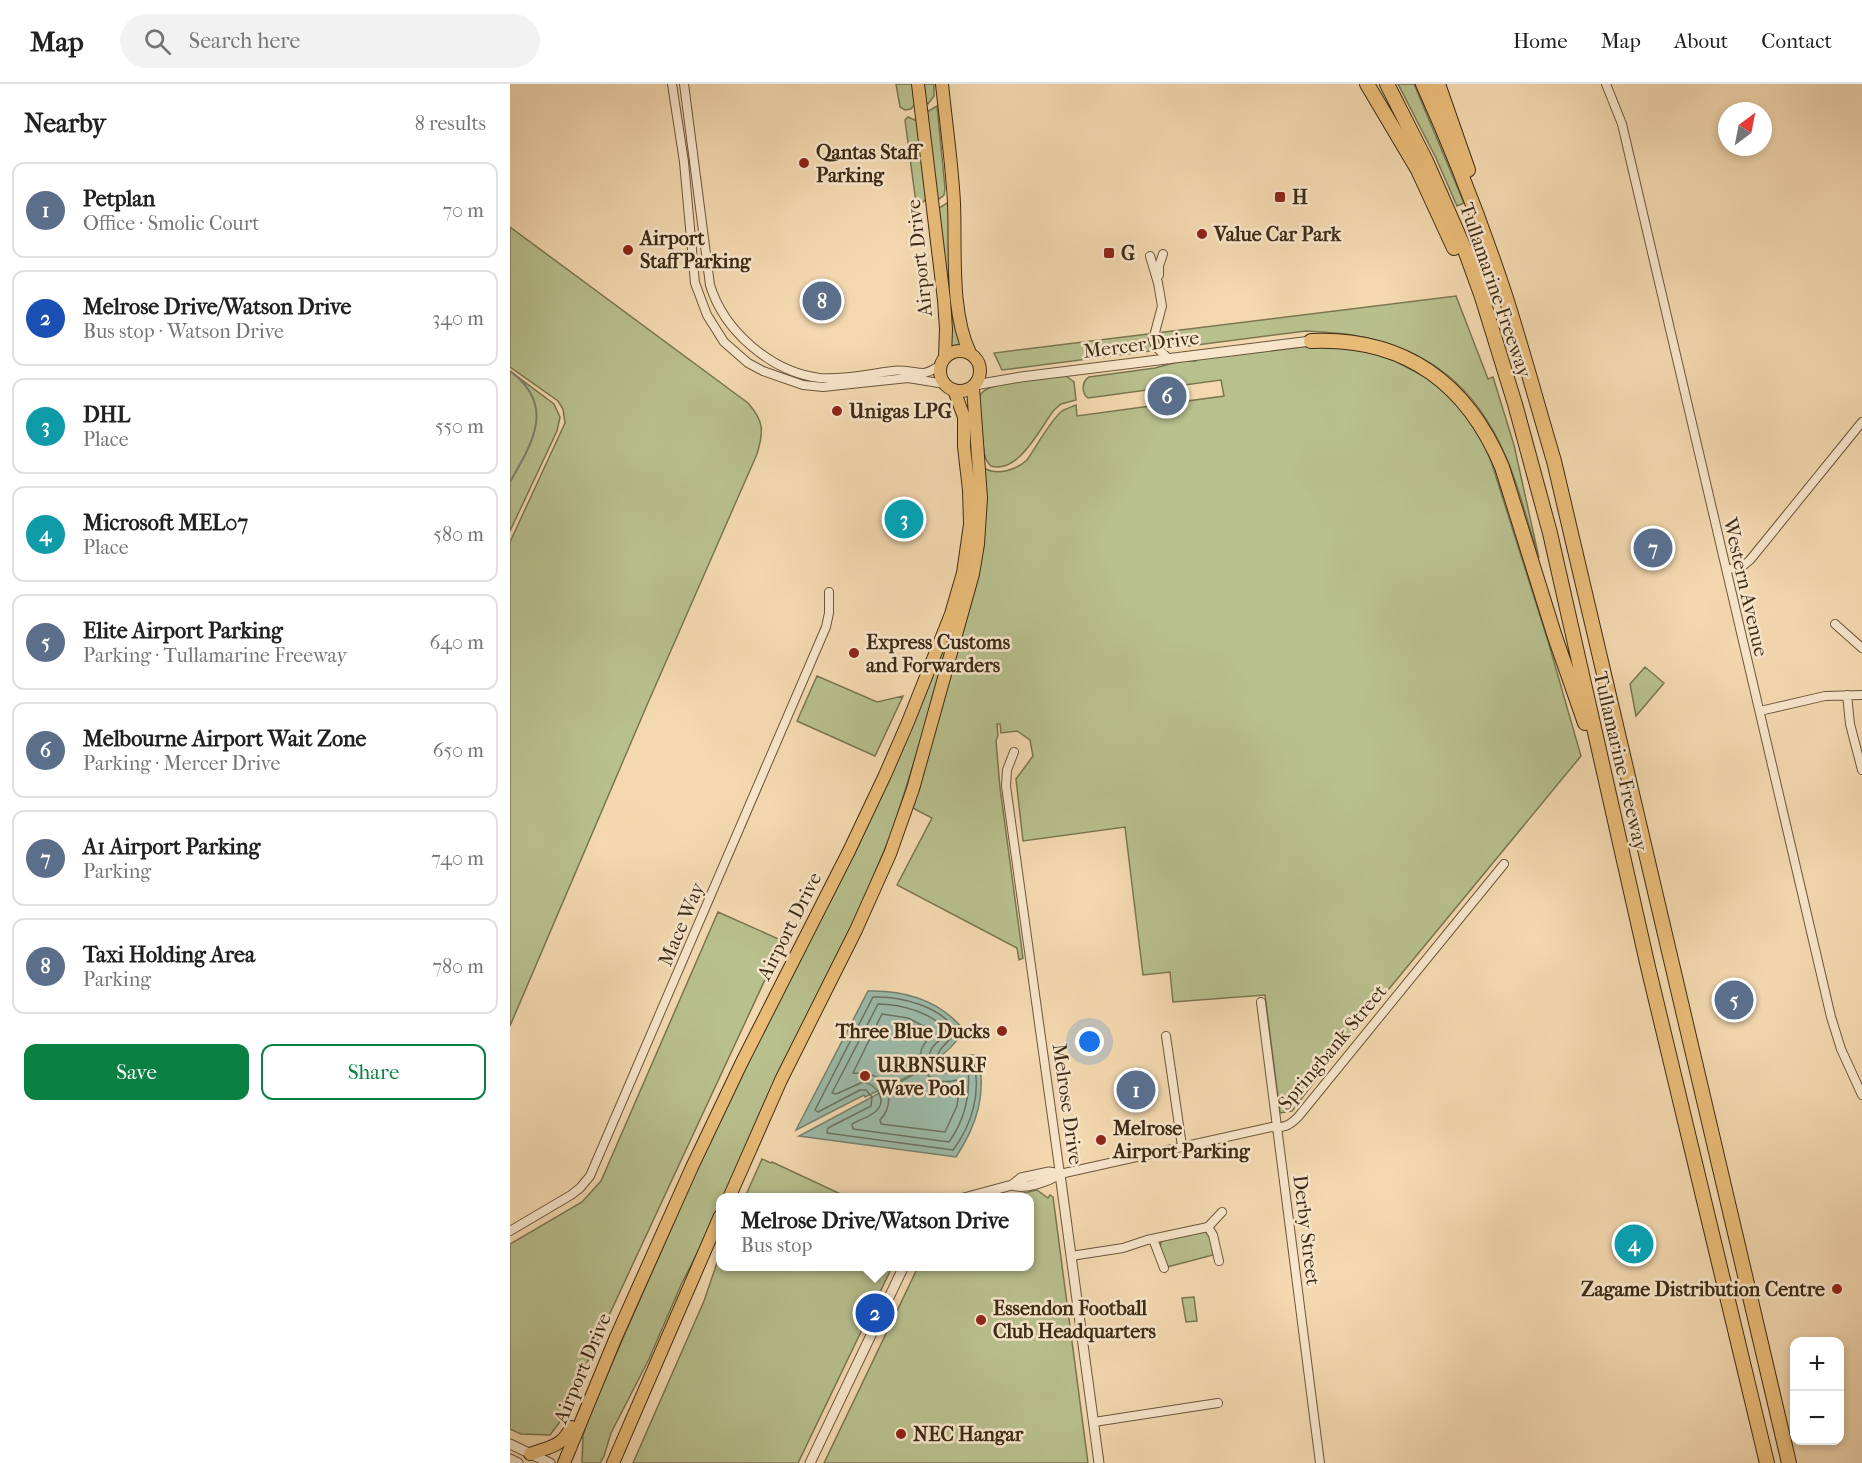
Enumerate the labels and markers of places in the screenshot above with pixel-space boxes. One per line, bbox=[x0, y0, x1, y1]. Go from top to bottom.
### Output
place label: Qantas Staff Parking bbox=[816, 141, 924, 187]
marker: Qantas Staff Parking bbox=[797, 156, 811, 170]
place label: H bbox=[1292, 186, 1308, 209]
marker: H bbox=[1273, 190, 1287, 204]
place label: Value Car Park bbox=[1213, 223, 1342, 246]
place label: Airport Staff Parking bbox=[638, 227, 752, 273]
marker: Value Car Park bbox=[1195, 227, 1209, 241]
place label: G bbox=[1121, 242, 1135, 265]
marker: Airport Staff Parking bbox=[621, 243, 635, 257]
marker: G bbox=[1102, 246, 1116, 260]
pin: 8 bbox=[802, 278, 842, 324]
pin: 6 bbox=[1148, 374, 1186, 418]
place label: Unigas LPG bbox=[848, 400, 952, 423]
marker: Unigas LPG bbox=[830, 404, 844, 418]
pin: 3 bbox=[884, 496, 924, 542]
pin: 7 bbox=[1634, 526, 1672, 570]
place label: Express Customs and Forwarders bbox=[866, 631, 1011, 677]
marker: Express Customs and Forwarders bbox=[847, 646, 861, 660]
pin: 5 bbox=[1714, 978, 1754, 1022]
place label: Three Blue Ducks bbox=[835, 1020, 991, 1043]
marker: Three Blue Ducks bbox=[995, 1024, 1009, 1038]
place label: URBNSURF Wave Pool bbox=[876, 1054, 986, 1100]
pin: 1 bbox=[1116, 1068, 1156, 1112]
marker: URBNSURF Wave Pool bbox=[858, 1069, 872, 1083]
place label: Melrose Airport Parking bbox=[1111, 1117, 1251, 1163]
marker: Melrose Airport Parking bbox=[1094, 1133, 1108, 1147]
pin: 4 bbox=[1614, 1222, 1654, 1266]
place label: Zagame Distribution Centre bbox=[1581, 1278, 1825, 1301]
marker: Zagame Distribution Centre bbox=[1830, 1282, 1844, 1296]
pin: 2 bbox=[856, 1290, 895, 1336]
place label: Essendon Football Club Headquarters bbox=[993, 1297, 1157, 1343]
marker: Essendon Football Club Headquarters bbox=[974, 1313, 988, 1327]
place label: NEC Hangar bbox=[913, 1423, 1024, 1446]
marker: NEC Hangar bbox=[894, 1427, 908, 1441]

